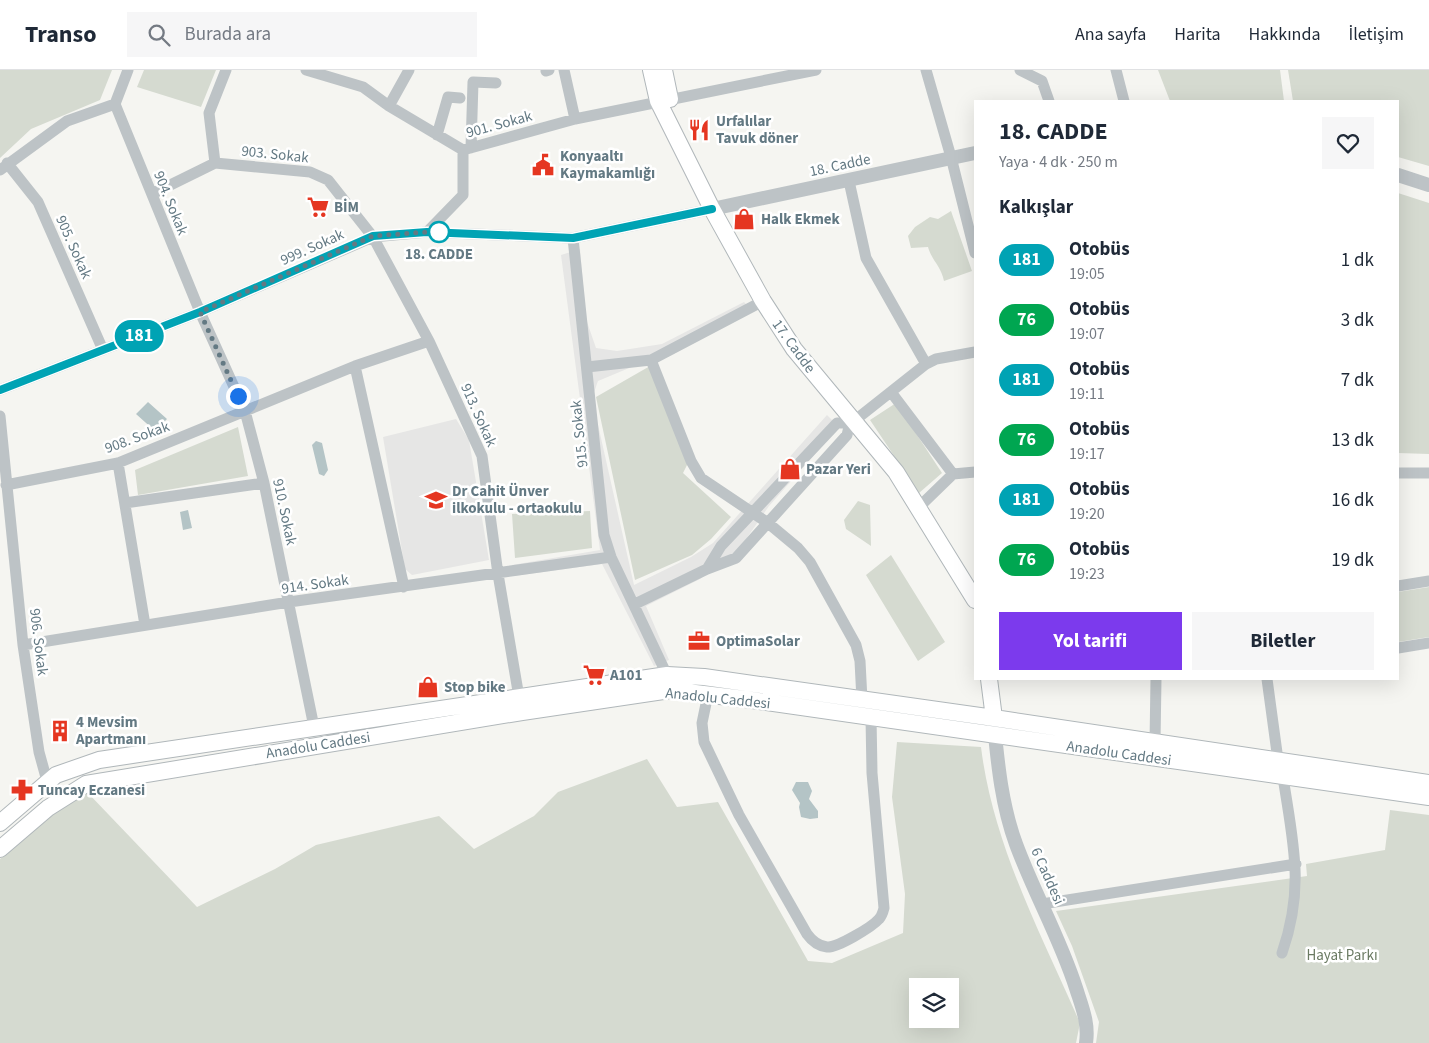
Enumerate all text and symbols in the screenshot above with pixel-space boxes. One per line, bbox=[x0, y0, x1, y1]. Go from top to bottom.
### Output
search box bbox=[127, 12, 477, 57]
text: Transo bbox=[25, 17, 97, 52]
icon: search bbox=[145, 21, 173, 49]
text: Burada ara bbox=[185, 21, 271, 48]
text: Ana sayfa bbox=[1075, 22, 1146, 47]
text: Harita bbox=[1174, 22, 1221, 47]
text: Hakkında bbox=[1249, 22, 1321, 47]
text: İletişim bbox=[1349, 22, 1404, 47]
street label: 901. Sokak bbox=[464, 105, 535, 143]
place label: Urfalılar Tavuk döner bbox=[716, 111, 798, 149]
text: 18. CADDE bbox=[999, 114, 1108, 149]
restaurant icon: Urfalılar Tavuk döner bbox=[686, 117, 712, 143]
button: heart bbox=[1322, 117, 1374, 169]
street label: 903. Sokak bbox=[240, 141, 310, 169]
place label: Konyaaltı Kaymakamlığı bbox=[560, 146, 655, 184]
street label: 18. Cadde bbox=[808, 149, 873, 182]
text: Yaya · 4 dk · 250 m bbox=[999, 151, 1118, 173]
public building icon: Konyaaltı Kaymakamlığı bbox=[530, 152, 556, 178]
street label: 904. Sokak bbox=[148, 168, 193, 239]
supermarket icon: BİM bbox=[305, 194, 331, 220]
text: Kalkışlar bbox=[999, 194, 1073, 221]
place label: BİM bbox=[334, 197, 359, 218]
shop icon: Halk Ekmek bbox=[731, 206, 757, 232]
place label: Halk Ekmek bbox=[761, 209, 841, 230]
street label: 905. Sokak bbox=[50, 212, 97, 283]
marker: 18. CADDE bbox=[428, 221, 450, 243]
street label: 999. Sokak bbox=[277, 224, 348, 271]
text: Otobüs bbox=[1069, 236, 1130, 263]
place label: 18. CADDE bbox=[405, 244, 473, 265]
text: 181 bbox=[1012, 247, 1041, 272]
text: 1 dk bbox=[1341, 247, 1374, 274]
text: 19:05 bbox=[1069, 263, 1105, 285]
text: Otobüs bbox=[1069, 296, 1130, 323]
text: 76 bbox=[1017, 307, 1036, 332]
text: 3 dk bbox=[1341, 307, 1374, 334]
street label: 17. Cadde bbox=[767, 315, 820, 377]
line badge: 181 bbox=[110, 320, 168, 352]
text: 181 bbox=[125, 323, 153, 348]
text: 19:07 bbox=[1069, 323, 1105, 345]
text: Otobüs bbox=[1069, 356, 1130, 383]
text: 181 bbox=[1012, 367, 1041, 392]
text: 7 dk bbox=[1341, 367, 1374, 394]
street label: 913. Sokak bbox=[455, 380, 502, 451]
text: 19:11 bbox=[1069, 383, 1105, 405]
your location bbox=[226, 384, 251, 409]
street label: 915. Sokak bbox=[565, 399, 593, 469]
street label: 908. Sokak bbox=[102, 416, 173, 459]
text: Otobüs bbox=[1069, 416, 1130, 443]
text: 76 bbox=[1017, 427, 1036, 452]
text: 13 dk bbox=[1331, 427, 1374, 454]
text: 19:17 bbox=[1069, 443, 1105, 465]
shop icon: Pazar Yeri bbox=[777, 456, 803, 482]
place label: Pazar Yeri bbox=[806, 459, 871, 480]
text: Otobüs bbox=[1069, 476, 1130, 503]
street label: 910. Sokak bbox=[267, 477, 302, 548]
place label: Dr Cahit Ünver ilkokulu - ortaokulu bbox=[452, 481, 582, 519]
school or university icon: Dr Cahit Ünver ilkokulu - ortaokulu bbox=[423, 487, 449, 513]
text: 181 bbox=[1012, 487, 1041, 512]
text: 16 dk bbox=[1331, 487, 1374, 514]
text: 19:20 bbox=[1069, 503, 1105, 525]
text: Otobüs bbox=[1069, 536, 1130, 563]
text: 76 bbox=[1017, 547, 1036, 572]
text: 19 dk bbox=[1331, 547, 1374, 574]
text: 19:23 bbox=[1069, 563, 1105, 585]
street label: 914. Sokak bbox=[280, 569, 351, 600]
street label: 906. Sokak bbox=[24, 607, 53, 677]
button: Yol tarifi bbox=[999, 612, 1182, 670]
button: Biletler bbox=[1192, 612, 1374, 670]
office icon: OptimaSolar bbox=[686, 628, 712, 654]
place label: OptimaSolar bbox=[716, 631, 800, 652]
supermarket icon: A101 bbox=[581, 662, 607, 688]
place label: A101 bbox=[609, 665, 642, 686]
shop icon: Stop bike bbox=[415, 674, 441, 700]
place label: Stop bike bbox=[444, 677, 506, 698]
street label: Anadolu Caddesi bbox=[664, 683, 772, 714]
place label: 4 Mevsim Apartmanı bbox=[75, 712, 146, 750]
building icon: 4 Mevsim Apartmanı bbox=[47, 718, 73, 744]
street label: Anadolu Caddesi bbox=[264, 727, 372, 764]
street label: Anadolu Caddesi bbox=[1065, 736, 1173, 771]
pharmacy icon: Tuncay Eczanesi bbox=[9, 777, 35, 803]
place label: Tuncay Eczanesi bbox=[38, 780, 145, 801]
street label: 6 Caddesi bbox=[1026, 844, 1069, 908]
park label: Hayat Parkı bbox=[1306, 945, 1378, 966]
map controls bbox=[909, 978, 959, 1028]
button: layers bbox=[909, 978, 959, 1028]

